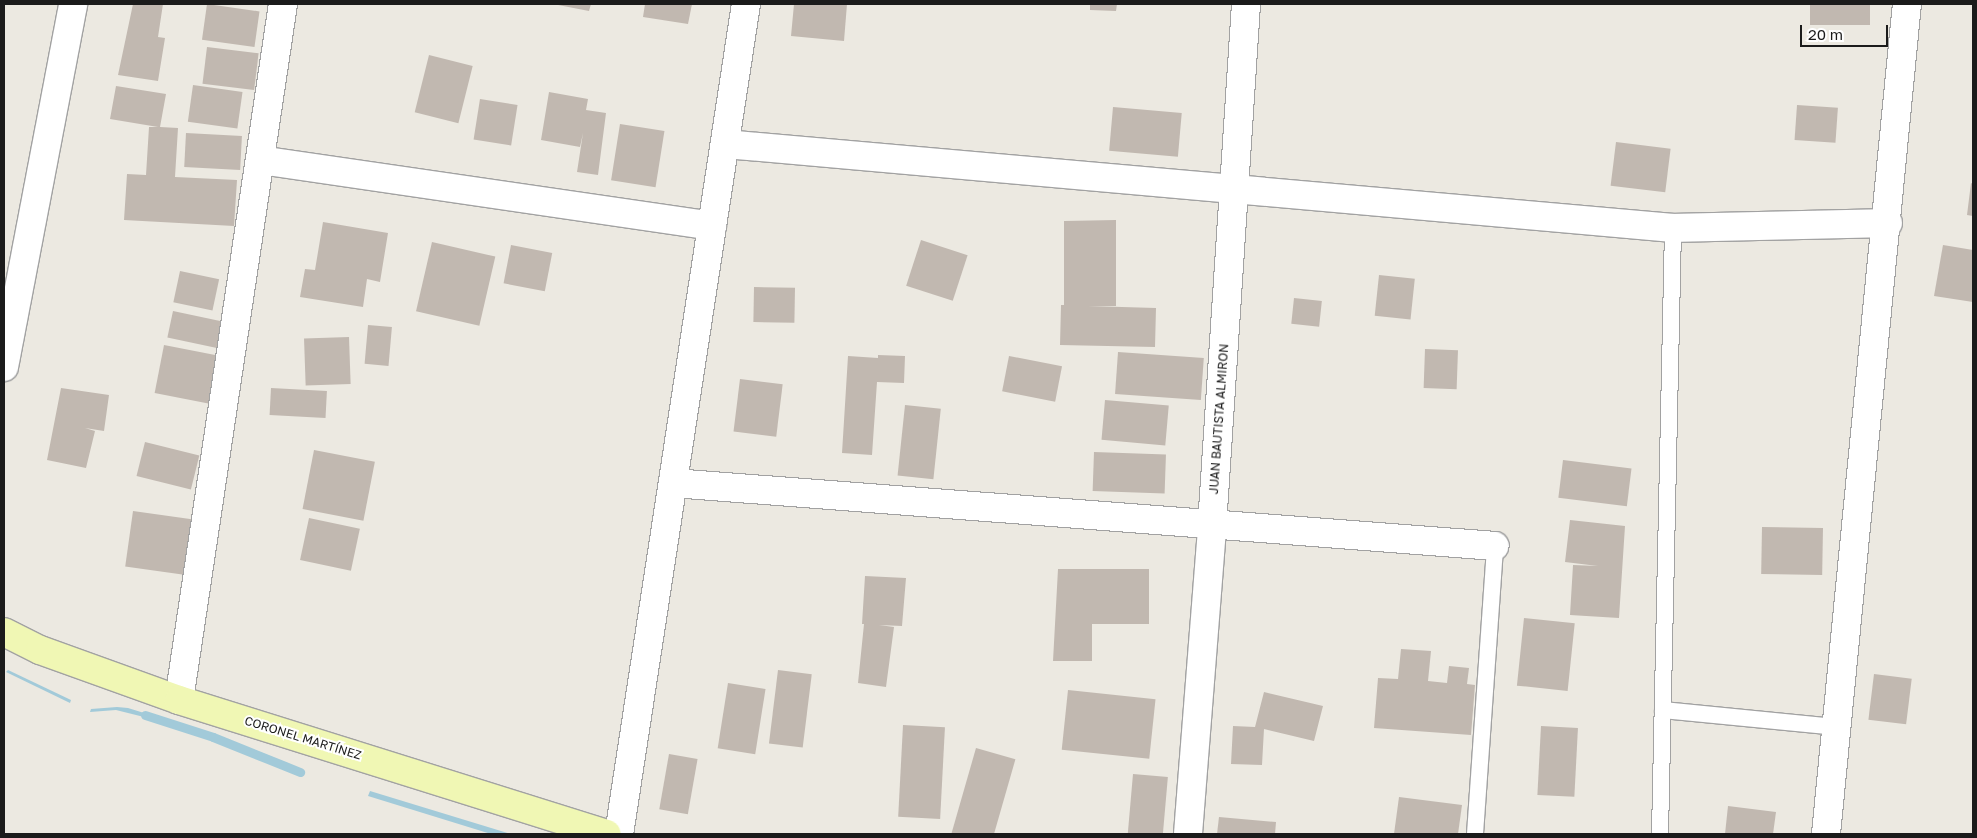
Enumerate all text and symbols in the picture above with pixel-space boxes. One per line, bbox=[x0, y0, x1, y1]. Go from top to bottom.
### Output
scale bar bbox=[1802, 15, 1890, 47]
text: 20 m bbox=[1808, 25, 1843, 43]
street label: JUAN BAUTISTA ALMIRON bbox=[1207, 343, 1231, 495]
street label: CORONEL MARTÍNEZ bbox=[243, 713, 363, 763]

